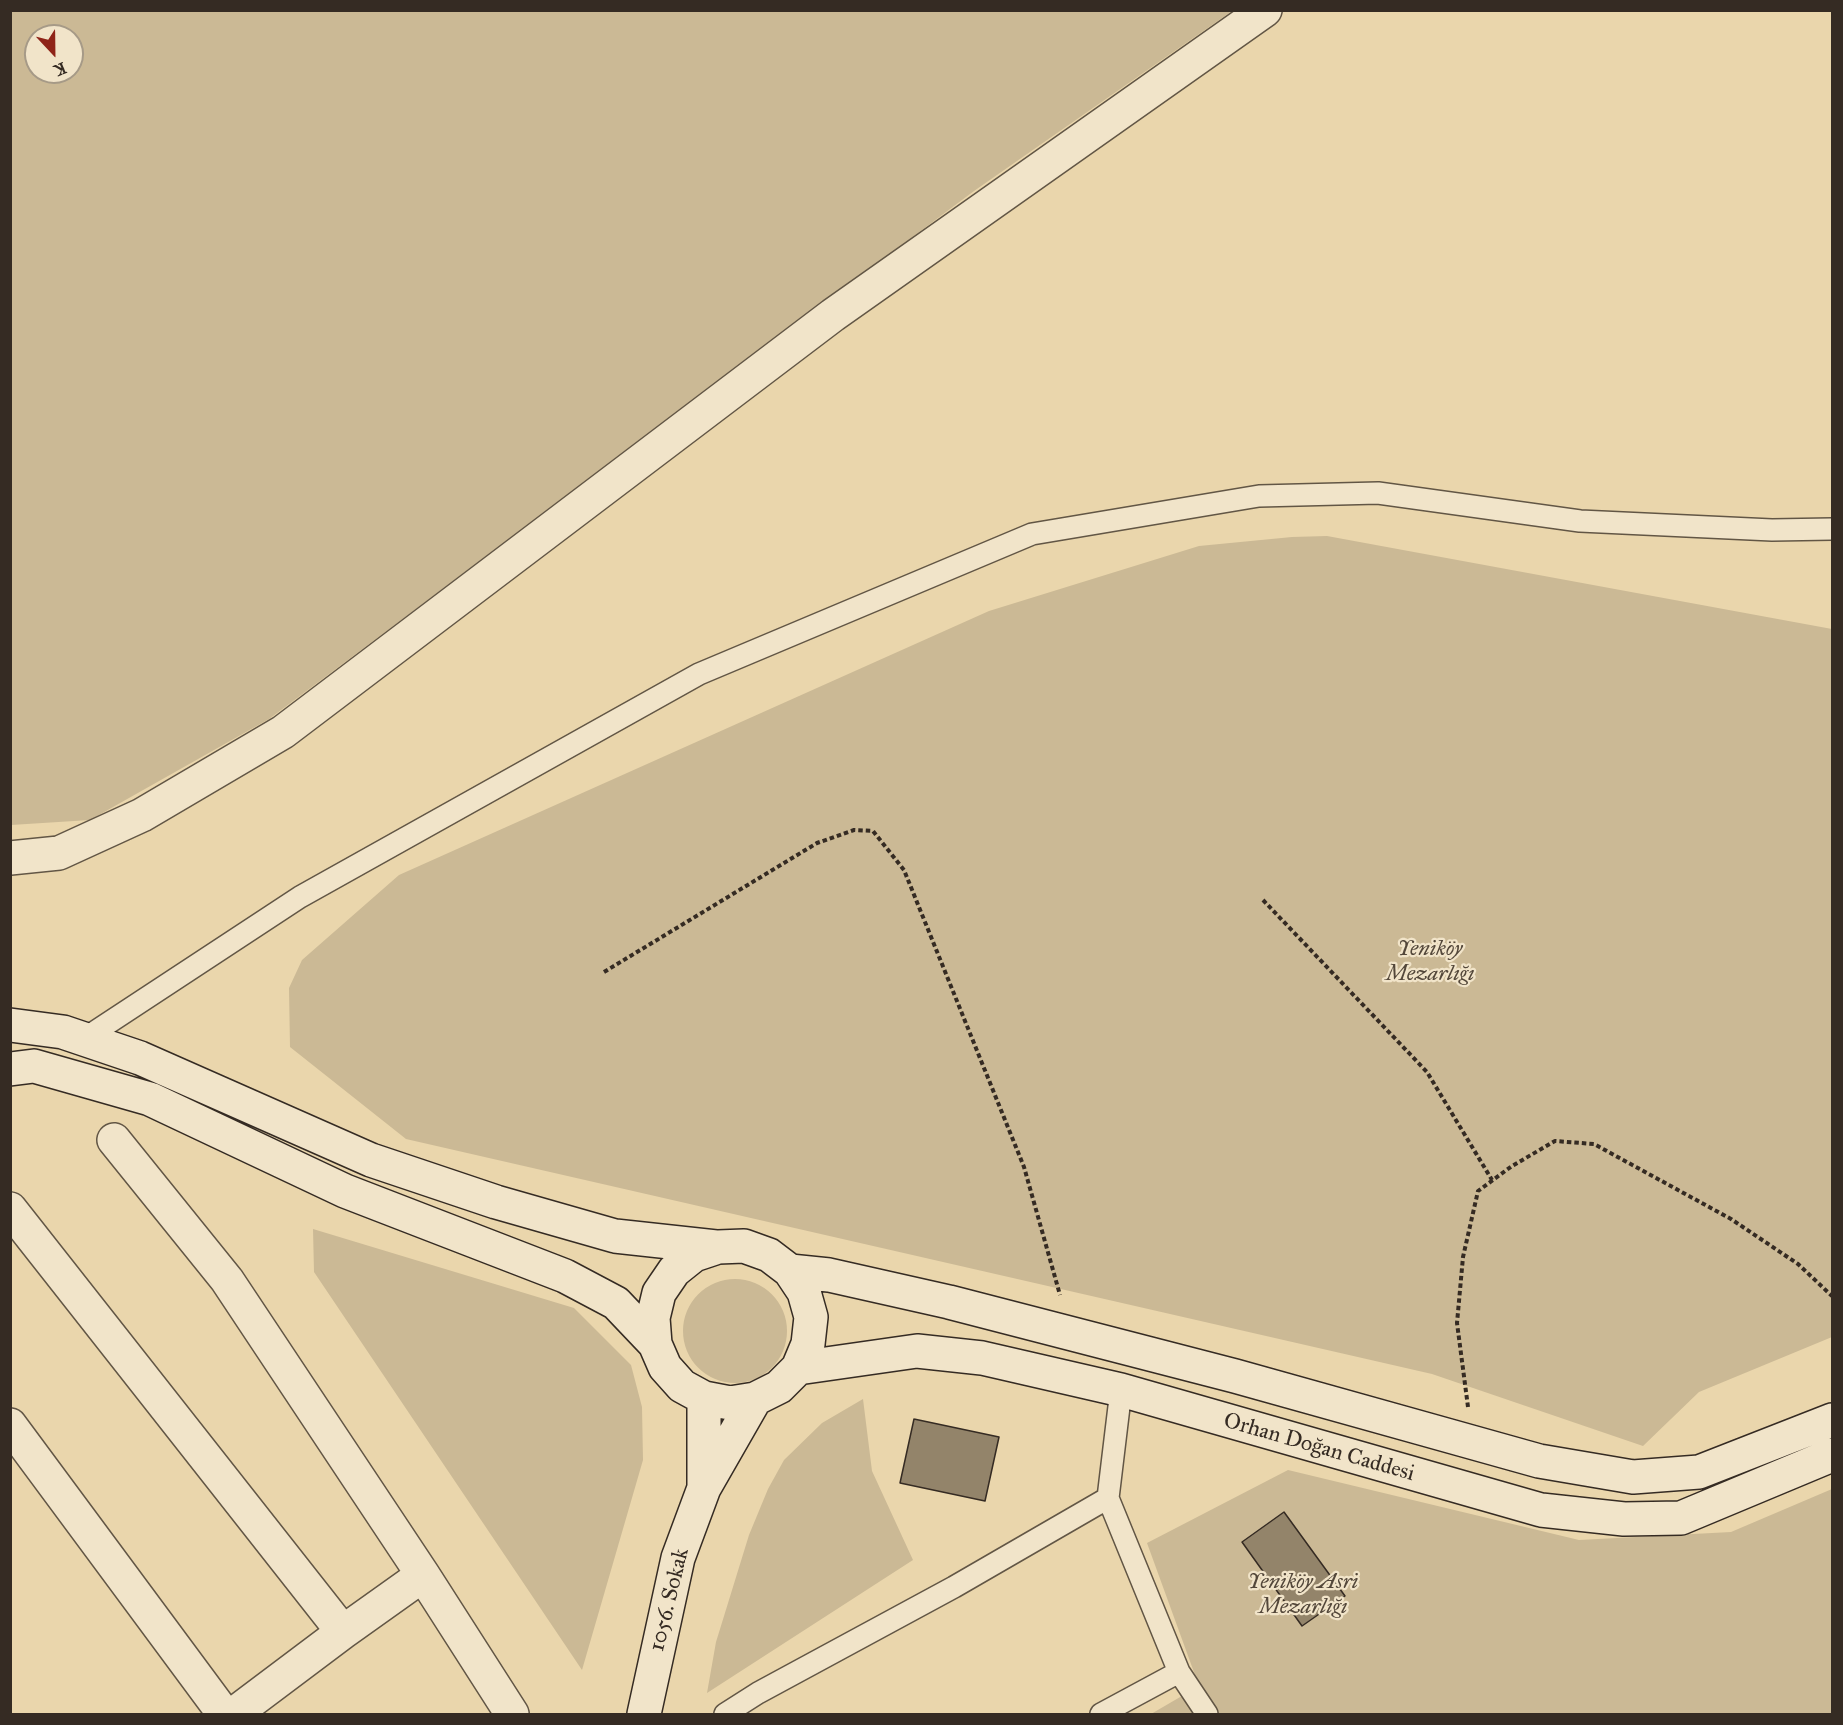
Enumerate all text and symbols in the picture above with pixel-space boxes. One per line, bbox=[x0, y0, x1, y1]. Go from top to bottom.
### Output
north arrow bbox=[24, 24, 84, 84]
text: K bbox=[51, 58, 69, 80]
park label: Yeniköy Mezarlığı bbox=[1386, 937, 1474, 988]
street label: Orhan Doğan Caddesi bbox=[1220, 1408, 1418, 1488]
street label: 1056. Sokak bbox=[644, 1546, 696, 1654]
park label: Yeniköy Asri Mezarlığı bbox=[1248, 1570, 1358, 1622]

